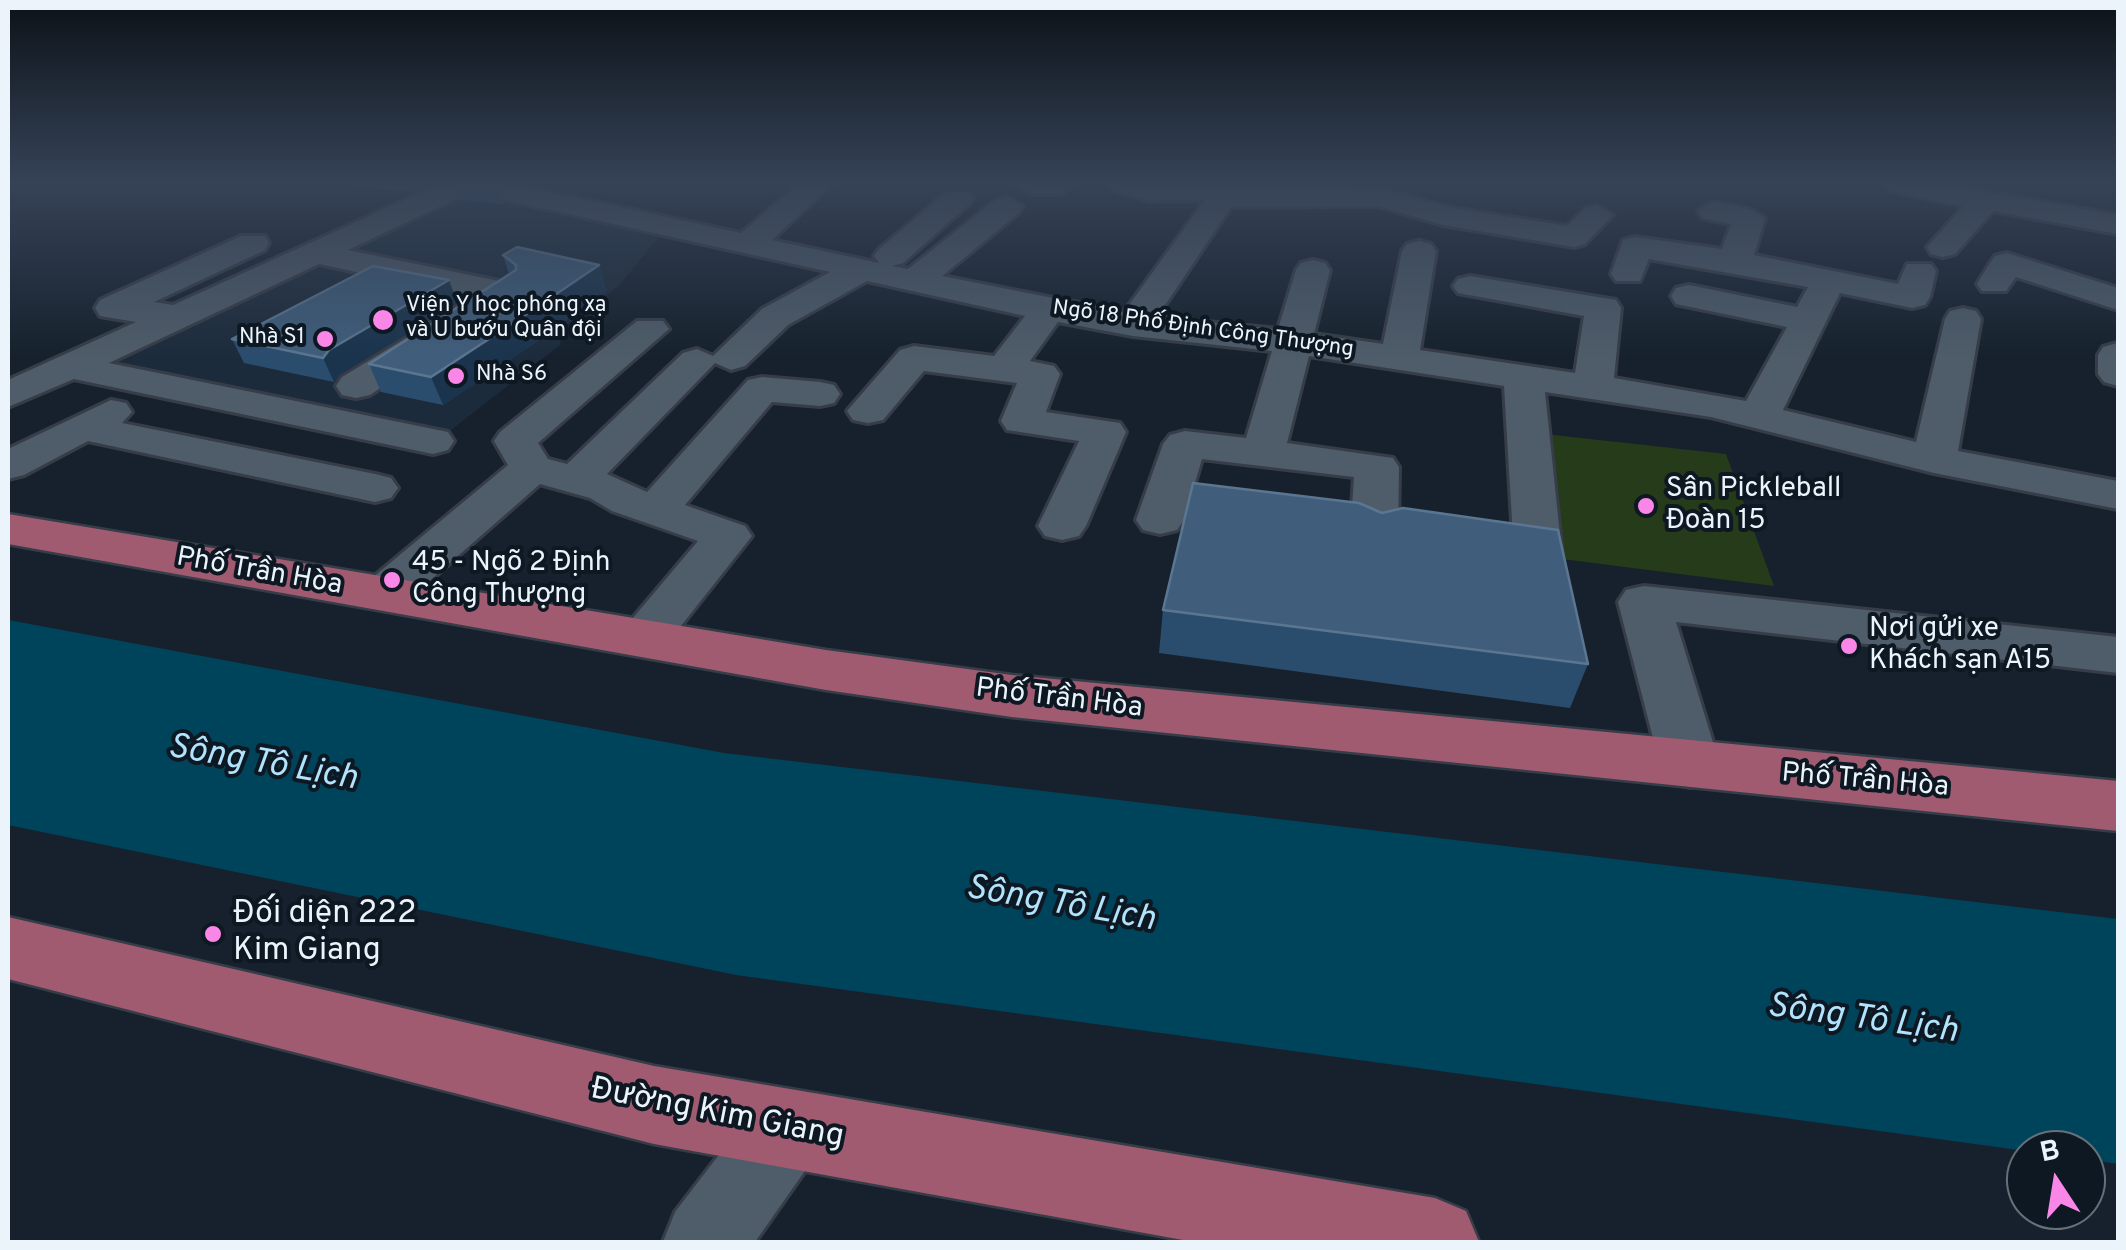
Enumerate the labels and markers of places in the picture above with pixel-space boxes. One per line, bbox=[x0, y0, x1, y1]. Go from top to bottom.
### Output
place label: Viện Y học phóng xạ và U bướu Quân đội bbox=[406, 294, 606, 346]
marker: Viện Y học phóng xạ và U bướu Quân đội bbox=[370, 307, 396, 333]
place label: Nhà S1 bbox=[239, 326, 305, 352]
marker: Nhà S1 bbox=[314, 328, 336, 350]
place label: Nhà S6 bbox=[476, 363, 547, 389]
marker: Nhà S6 bbox=[445, 365, 467, 387]
place label: Sân Pickleball Đoàn 15 bbox=[1666, 473, 1841, 539]
marker: Sân Pickleball Đoàn 15 bbox=[1635, 495, 1657, 517]
place label: 45 - Ngõ 2 Định Công Thượng bbox=[412, 547, 610, 613]
marker: 45 - Ngõ 2 Định Công Thượng bbox=[381, 569, 403, 591]
place label: Nơi gửi xe Khách sạn A15 bbox=[1869, 613, 2051, 679]
marker: Nơi gửi xe Khách sạn A15 bbox=[1838, 635, 1860, 657]
place label: Đối diện 222 Kim Giang bbox=[233, 897, 416, 972]
marker: Đối diện 222 Kim Giang bbox=[202, 923, 224, 945]

